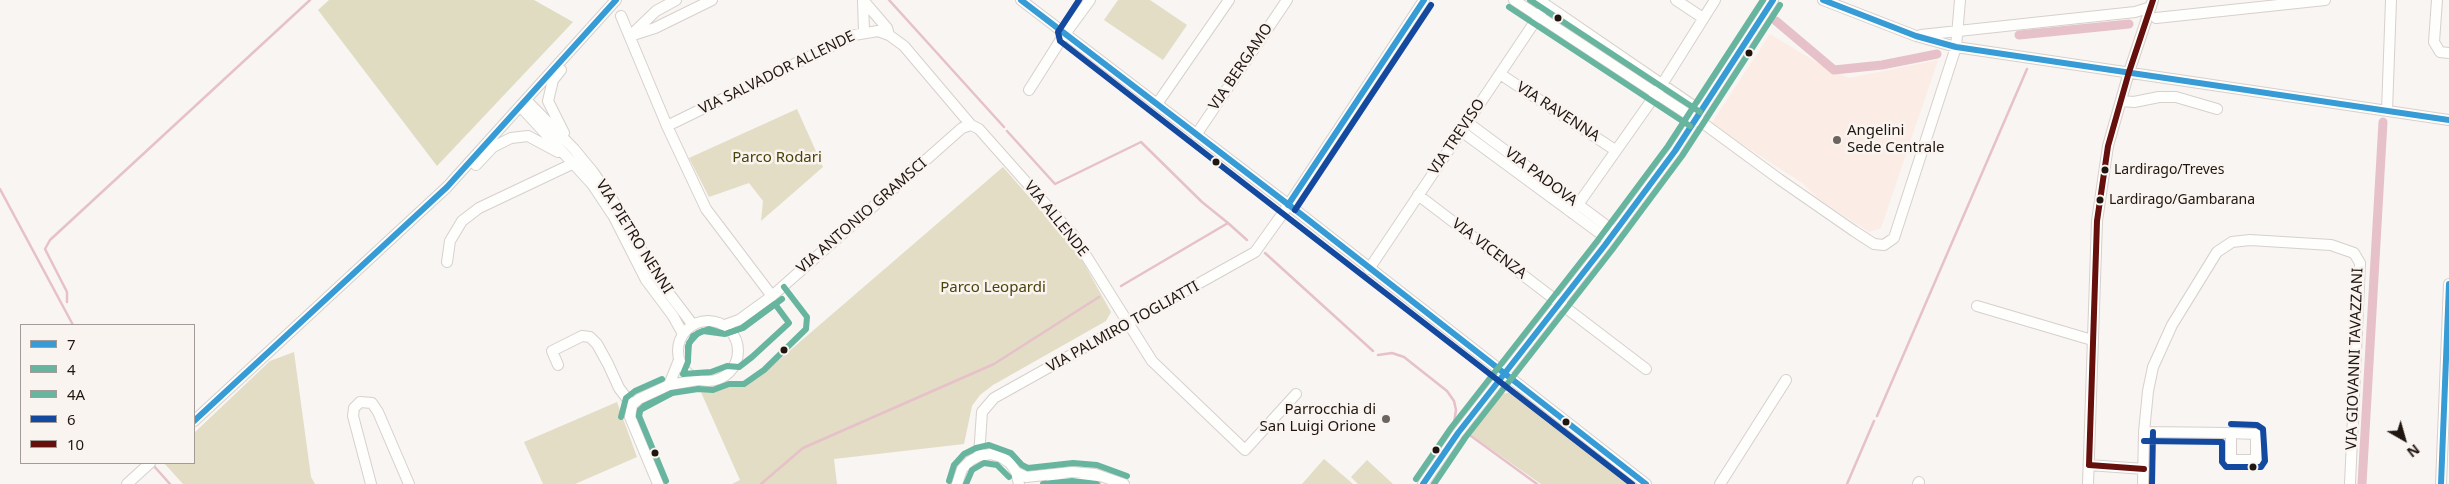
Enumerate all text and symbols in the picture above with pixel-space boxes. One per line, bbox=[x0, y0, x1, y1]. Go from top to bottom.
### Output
unlabelled marker bbox=[1553, 13, 1563, 23]
street label: VIA BERGAMO bbox=[1205, 20, 1277, 114]
street label: VIA SALVADOR ALLENDE bbox=[696, 27, 858, 119]
unlabelled marker bbox=[1744, 48, 1754, 58]
street label: VIA RAVENNA bbox=[1513, 78, 1603, 146]
street label: VIA TREVISO bbox=[1425, 96, 1489, 178]
place label: Angelini Sede Centrale bbox=[1847, 122, 1945, 157]
marker: Angelini Sede Centrale bbox=[1831, 134, 1843, 146]
street label: VIA PADOVA bbox=[1501, 144, 1581, 210]
park label: Parco Rodari bbox=[732, 149, 822, 167]
street label: VIA ANTONIO GRAMSCI bbox=[793, 155, 931, 277]
unlabelled marker bbox=[1211, 157, 1221, 167]
place label: Lardirago/Treves bbox=[2114, 162, 2224, 178]
marker: Lardirago/Treves bbox=[2100, 165, 2110, 175]
street label: VIA PIETRO NENNI bbox=[592, 177, 676, 297]
street label: VIA ALLENDE bbox=[1020, 178, 1092, 260]
place label: Lardirago/Gambarana bbox=[2109, 192, 2255, 208]
marker: Lardirago/Gambarana bbox=[2095, 195, 2105, 205]
street label: VIA VICENZA bbox=[1448, 215, 1530, 283]
street label: VIA GIOVANNI TAVAZZANI bbox=[2343, 268, 2367, 450]
street label: VIA PALMIRO TOGLIATTI bbox=[1044, 278, 1202, 376]
park label: Parco Leopardi bbox=[940, 279, 1046, 297]
legend bbox=[20, 324, 195, 464]
text: 7 bbox=[67, 334, 76, 354]
unlabelled marker bbox=[779, 345, 789, 355]
text: 4 bbox=[67, 359, 76, 379]
text: 4A bbox=[67, 384, 85, 404]
place label: Parrocchia di San Luigi Orione bbox=[1260, 401, 1376, 436]
text: 6 bbox=[67, 409, 76, 429]
marker: Parrocchia di San Luigi Orione bbox=[1380, 413, 1392, 425]
north arrow bbox=[2379, 414, 2429, 464]
unlabelled marker bbox=[1561, 417, 1571, 427]
text: 10 bbox=[67, 434, 84, 454]
text: N bbox=[2403, 440, 2424, 462]
unlabelled marker bbox=[1431, 445, 1441, 455]
unlabelled marker bbox=[650, 448, 660, 458]
unlabelled marker bbox=[2248, 462, 2258, 472]

